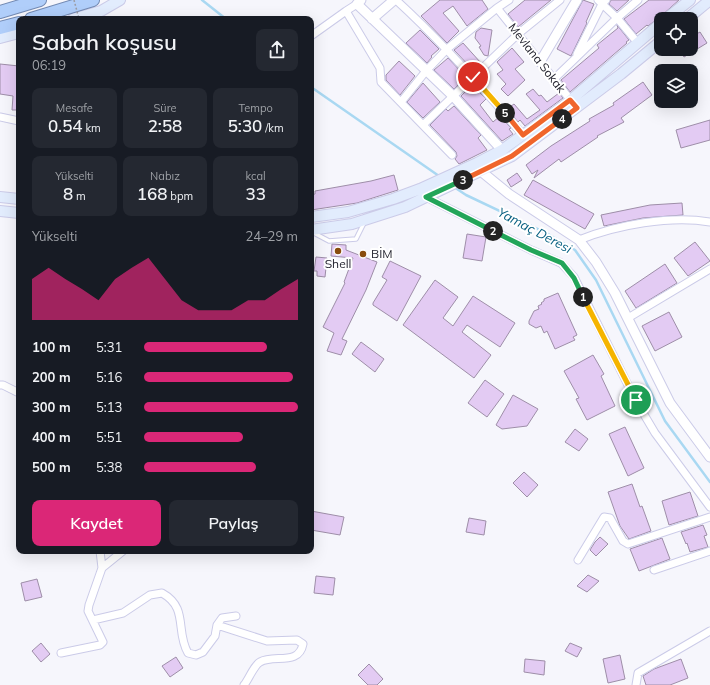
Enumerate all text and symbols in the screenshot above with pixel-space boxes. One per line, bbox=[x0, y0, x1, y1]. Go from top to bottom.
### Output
map controls bbox=[654, 12, 698, 108]
button: locate bbox=[654, 12, 698, 56]
street label: Mevlana Sokak bbox=[506, 20, 570, 96]
text: Sabah koşusu bbox=[32, 28, 177, 56]
button: share bbox=[256, 29, 298, 71]
text: 06:19 bbox=[32, 57, 66, 73]
pin bbox=[456, 60, 490, 94]
button: layers bbox=[654, 64, 698, 108]
icon: check bbox=[462, 66, 484, 88]
text: Mesafe bbox=[56, 101, 93, 115]
text: Süre bbox=[153, 101, 177, 115]
text: Tempo bbox=[238, 101, 273, 115]
pin: 5 bbox=[495, 103, 515, 123]
text: 5 bbox=[502, 106, 508, 120]
pin: 4 bbox=[552, 109, 572, 129]
text: 4 bbox=[559, 112, 565, 126]
text: 0.54 bbox=[48, 115, 83, 136]
text: 2:58 bbox=[148, 115, 182, 136]
text: 5:30 bbox=[228, 115, 262, 136]
text: km bbox=[83, 121, 101, 135]
text: /km bbox=[262, 121, 284, 135]
text: Yükselti bbox=[55, 169, 93, 183]
text: Nabız bbox=[150, 169, 180, 183]
text: kcal bbox=[246, 169, 266, 183]
pin: 3 bbox=[453, 170, 473, 190]
text: 3 bbox=[460, 173, 466, 187]
text: 8 bbox=[63, 183, 73, 204]
text: 168 bbox=[137, 183, 167, 204]
text: 33 bbox=[245, 183, 266, 204]
text: m bbox=[73, 189, 86, 203]
text: bpm bbox=[167, 189, 193, 203]
water label: Yamaç Deresi bbox=[495, 204, 576, 257]
pin: 2 bbox=[483, 221, 503, 241]
text: 2 bbox=[490, 224, 496, 238]
text: Yükselti bbox=[32, 228, 77, 244]
text: 24–29 m bbox=[245, 228, 298, 244]
marker: Shell bbox=[333, 246, 343, 256]
place label: BİM bbox=[371, 246, 393, 261]
marker: BİM bbox=[358, 249, 368, 259]
place label: Shell bbox=[325, 256, 351, 271]
pin: 1 bbox=[573, 287, 593, 307]
text: 1 bbox=[580, 290, 586, 304]
text: 100 m bbox=[32, 339, 71, 355]
text: 5:31 bbox=[96, 339, 122, 355]
text: 200 m bbox=[32, 369, 71, 385]
text: 5:16 bbox=[96, 369, 122, 385]
pin bbox=[619, 383, 653, 417]
icon: arrive bbox=[625, 389, 647, 411]
text: 300 m bbox=[32, 399, 71, 415]
text: 5:13 bbox=[96, 399, 122, 415]
text: 400 m bbox=[32, 429, 71, 445]
text: 5:51 bbox=[96, 429, 122, 445]
text: 500 m bbox=[32, 459, 71, 475]
text: 5:38 bbox=[96, 459, 122, 475]
button: Kaydet bbox=[32, 500, 161, 546]
button: Paylaş bbox=[169, 500, 298, 546]

